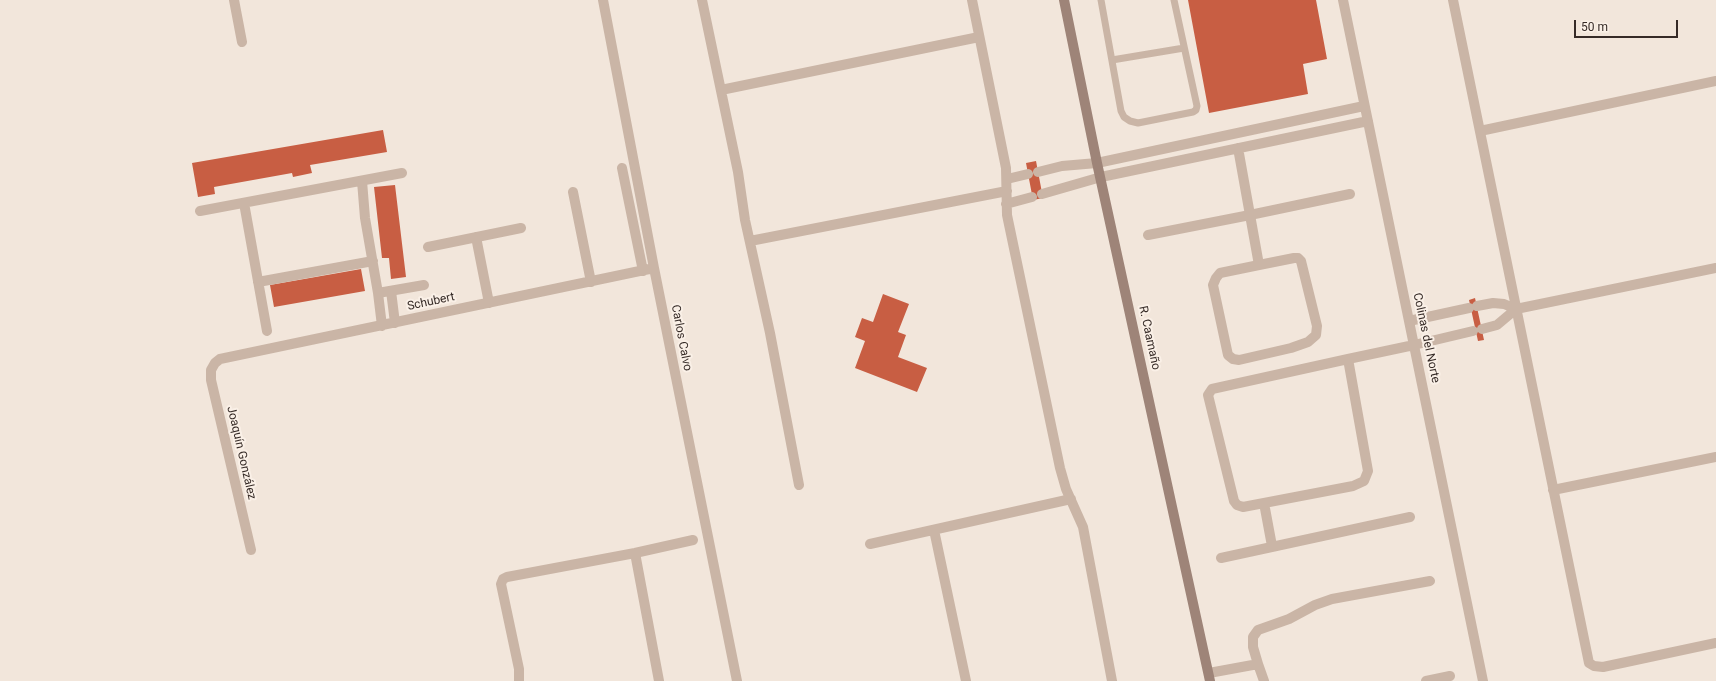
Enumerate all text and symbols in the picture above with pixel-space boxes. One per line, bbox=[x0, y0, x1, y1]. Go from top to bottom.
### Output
scale bar bbox=[1576, 12, 1680, 38]
text: 50 m bbox=[1581, 20, 1608, 34]
street label: Schubert bbox=[406, 290, 456, 314]
street label: Colinas del Norte bbox=[1409, 292, 1443, 384]
street label: Carlos Calvo bbox=[668, 304, 694, 372]
street label: R. Caamaño bbox=[1135, 305, 1163, 371]
street label: Joaquín González bbox=[223, 405, 259, 501]

